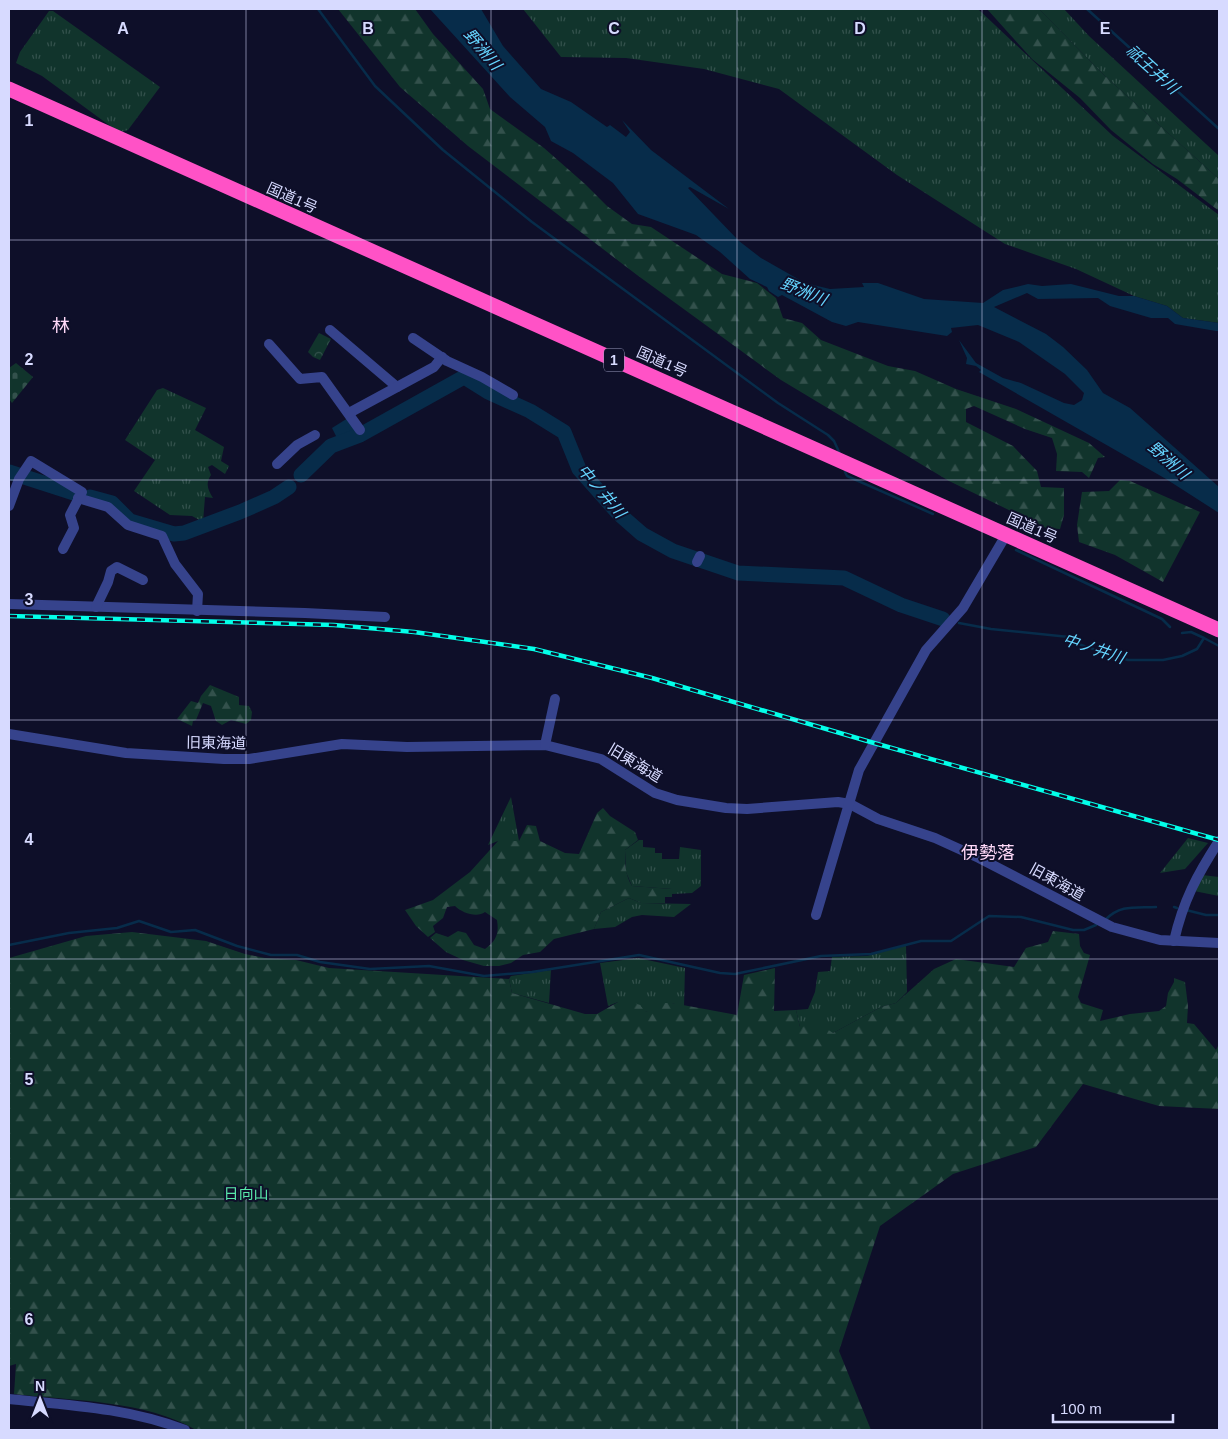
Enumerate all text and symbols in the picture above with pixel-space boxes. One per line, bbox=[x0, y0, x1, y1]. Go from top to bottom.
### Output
text: A bbox=[117, 20, 129, 37]
text: B bbox=[362, 20, 374, 37]
text: C bbox=[608, 20, 620, 37]
text: D bbox=[854, 20, 866, 37]
text: E bbox=[1100, 20, 1111, 37]
water label: 野洲川 bbox=[461, 25, 506, 75]
water label: 祇王井川 bbox=[1123, 42, 1184, 98]
text: 1 bbox=[25, 112, 34, 129]
street label: 国道1号 bbox=[264, 179, 320, 216]
water label: 野洲川 bbox=[778, 275, 831, 309]
district label: 林 bbox=[52, 316, 70, 336]
street label: 国道1号 bbox=[634, 343, 690, 380]
road number: 1 bbox=[604, 348, 624, 372]
text: 2 bbox=[25, 351, 34, 368]
water label: 野洲川 bbox=[1145, 438, 1194, 484]
water label: 中ノ井川 bbox=[575, 461, 630, 523]
street label: 国道1号 bbox=[1004, 509, 1060, 546]
text: 3 bbox=[25, 591, 34, 608]
water label: 中ノ井川 bbox=[1061, 631, 1129, 667]
street label: 旧東海道 bbox=[186, 733, 246, 752]
street label: 旧東海道 bbox=[605, 740, 665, 785]
text: 4 bbox=[25, 831, 34, 848]
district label: 伊勢落 bbox=[961, 843, 1015, 863]
street label: 旧東海道 bbox=[1027, 860, 1088, 904]
text: 5 bbox=[25, 1071, 34, 1088]
park label: 日向山 bbox=[223, 1185, 269, 1202]
text: 6 bbox=[25, 1311, 34, 1328]
north arrow bbox=[15, 1374, 65, 1424]
text: N bbox=[35, 1378, 45, 1394]
scale bar bbox=[1053, 1392, 1173, 1424]
text: 100 m bbox=[1060, 1400, 1102, 1417]

